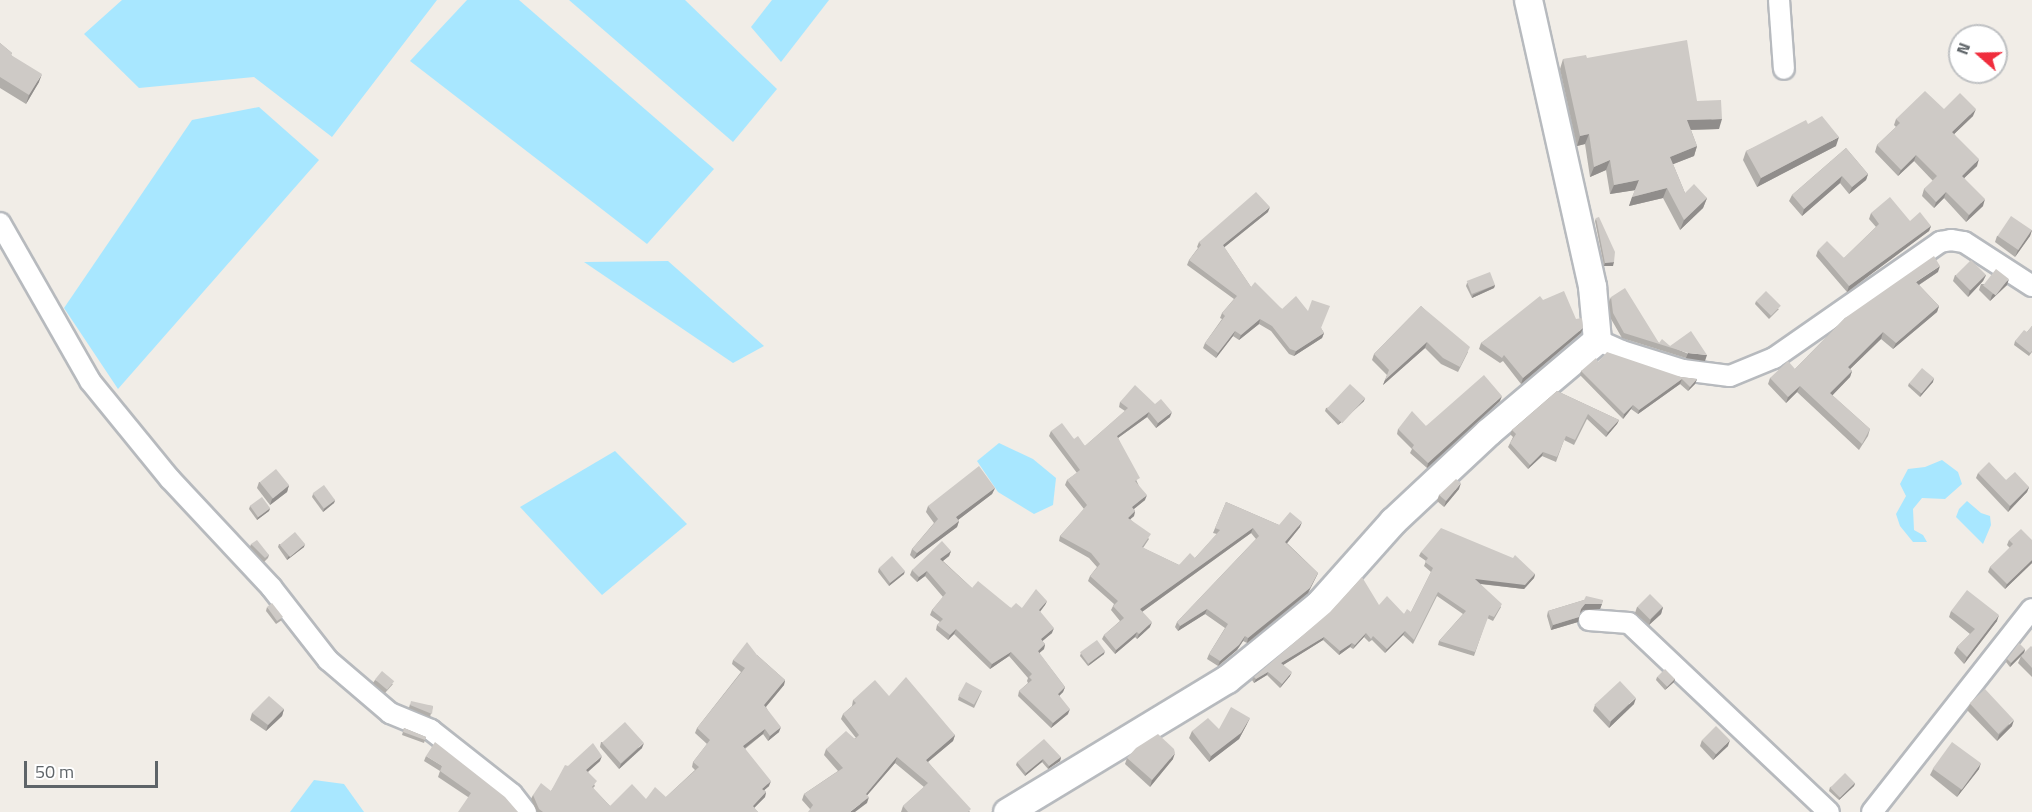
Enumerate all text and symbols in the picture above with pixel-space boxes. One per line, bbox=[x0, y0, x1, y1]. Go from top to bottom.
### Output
north arrow bbox=[1948, 24, 2008, 84]
text: N bbox=[1950, 39, 1976, 58]
scale bar bbox=[27, 749, 160, 787]
text: 50 m bbox=[35, 758, 74, 785]

